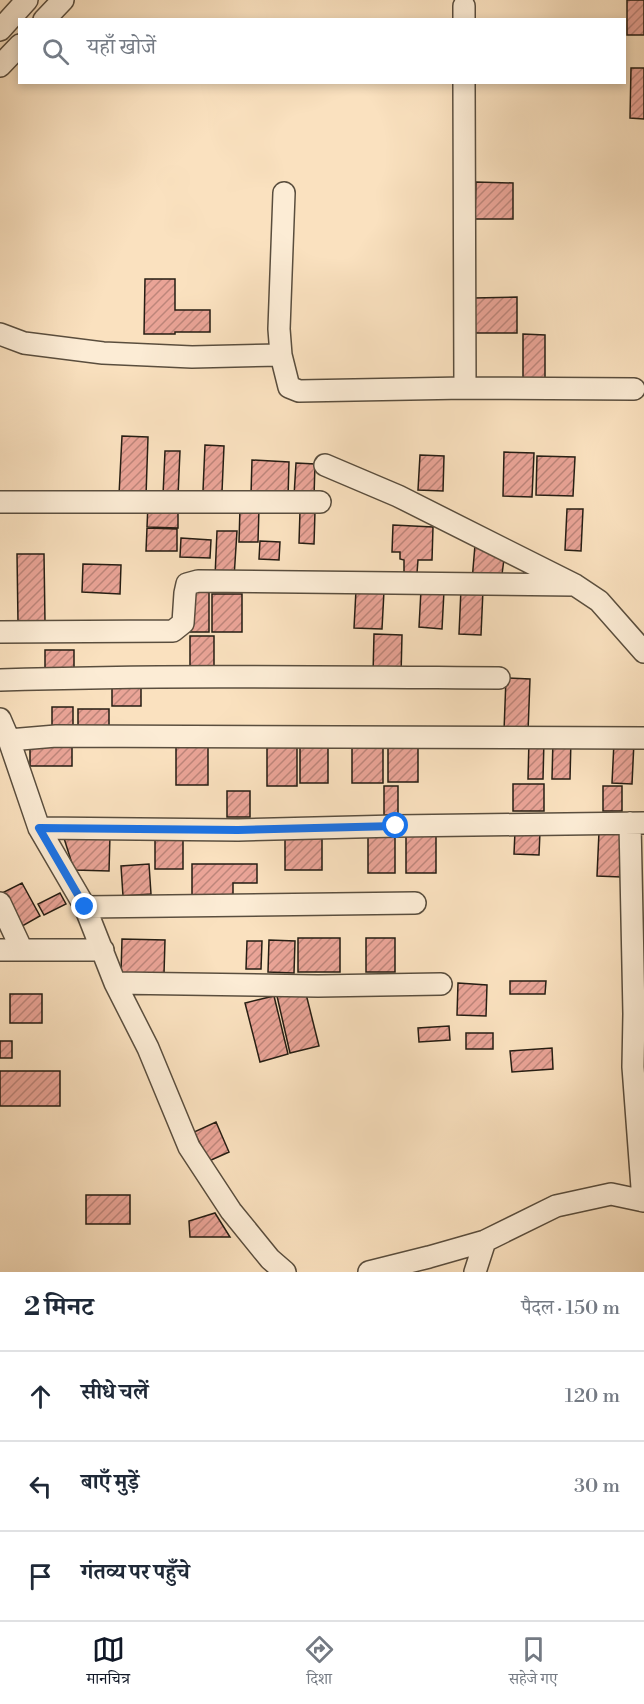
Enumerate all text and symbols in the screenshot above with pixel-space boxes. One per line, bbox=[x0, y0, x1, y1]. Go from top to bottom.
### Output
search box bbox=[18, 18, 626, 84]
text: यहाँ खोजें bbox=[87, 34, 156, 61]
icon: search bbox=[39, 35, 72, 68]
route start bbox=[382, 812, 408, 838]
route end bbox=[71, 893, 97, 919]
text: 2 मिनट bbox=[24, 1291, 94, 1323]
text: पैदल · 150 m bbox=[521, 1296, 620, 1321]
text: सीधे चलें bbox=[81, 1379, 148, 1406]
icon: ahead bbox=[24, 1380, 57, 1413]
text: 120 m bbox=[565, 1384, 620, 1409]
text: बाएँ मुड़ें bbox=[81, 1469, 139, 1496]
icon: left bbox=[24, 1470, 57, 1503]
text: 30 m bbox=[574, 1474, 620, 1499]
text: गंतव्य पर पहुँचे bbox=[81, 1559, 190, 1586]
icon: arrive bbox=[24, 1560, 57, 1593]
tab: मानचित्र bbox=[86, 1633, 130, 1694]
tab: दिशा bbox=[303, 1633, 336, 1694]
tab: सहेजे गए bbox=[509, 1633, 558, 1694]

